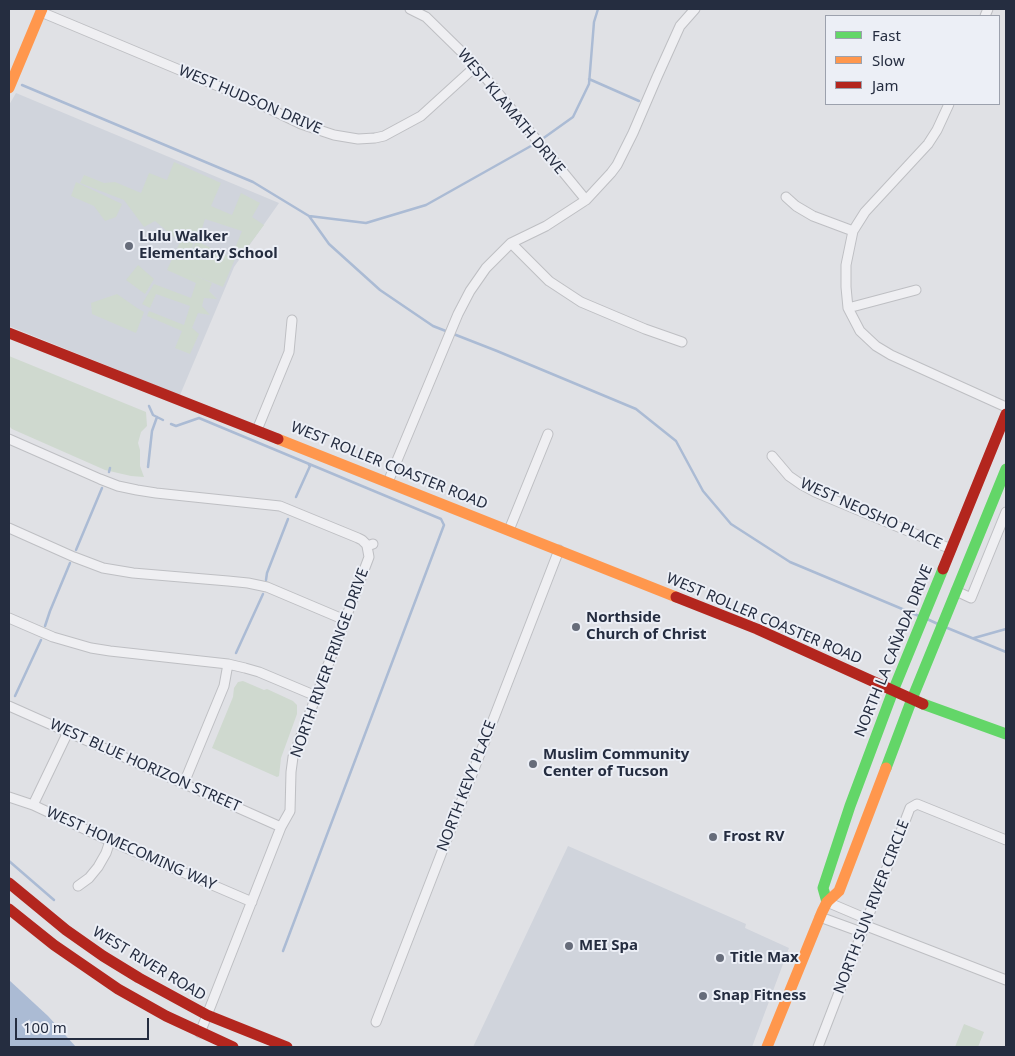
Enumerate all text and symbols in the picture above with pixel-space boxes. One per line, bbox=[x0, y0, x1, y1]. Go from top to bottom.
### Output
legend bbox=[825, 15, 1000, 105]
text: Fast bbox=[872, 25, 901, 45]
street label: WEST KLAMATH DRIVE bbox=[453, 46, 569, 178]
text: Slow bbox=[872, 50, 905, 70]
street label: WEST HUDSON DRIVE bbox=[176, 62, 324, 138]
text: Jam bbox=[872, 75, 899, 95]
place label: Lulu Walker Elementary School bbox=[139, 228, 278, 263]
marker: Lulu Walker Elementary School bbox=[123, 240, 135, 252]
street label: WEST ROLLER COASTER ROAD bbox=[288, 418, 490, 514]
street label: WEST NEOSHO PLACE bbox=[797, 475, 945, 553]
street label: NORTH LA CAÑADA DRIVE bbox=[851, 562, 937, 740]
street label: NORTH RIVER FRINGE DRIVE bbox=[287, 566, 373, 760]
street label: WEST ROLLER COASTER ROAD bbox=[664, 570, 864, 668]
place label: Northside Church of Christ bbox=[586, 609, 707, 644]
marker: Northside Church of Christ bbox=[570, 621, 582, 633]
street label: WEST BLUE HORIZON STREET bbox=[47, 716, 243, 816]
street label: NORTH KEVY PLACE bbox=[434, 718, 500, 854]
place label: Muslim Community Center of Tucson bbox=[543, 746, 689, 781]
marker: Muslim Community Center of Tucson bbox=[527, 758, 539, 770]
street label: WEST HOMECOMING WAY bbox=[43, 803, 219, 895]
street label: NORTH SUN RIVER CIRCLE bbox=[830, 817, 914, 997]
place label: Frost RV bbox=[723, 828, 785, 846]
marker: Frost RV bbox=[707, 831, 719, 843]
street label: WEST RIVER ROAD bbox=[89, 923, 209, 1005]
place label: MEI Spa bbox=[579, 937, 638, 955]
marker: MEI Spa bbox=[563, 940, 575, 952]
place label: Title Max bbox=[730, 949, 799, 967]
marker: Title Max bbox=[714, 952, 726, 964]
place label: Snap Fitness bbox=[713, 987, 806, 1005]
marker: Snap Fitness bbox=[697, 990, 709, 1002]
scale bar bbox=[18, 1008, 151, 1040]
text: 100 m bbox=[23, 1017, 67, 1037]

